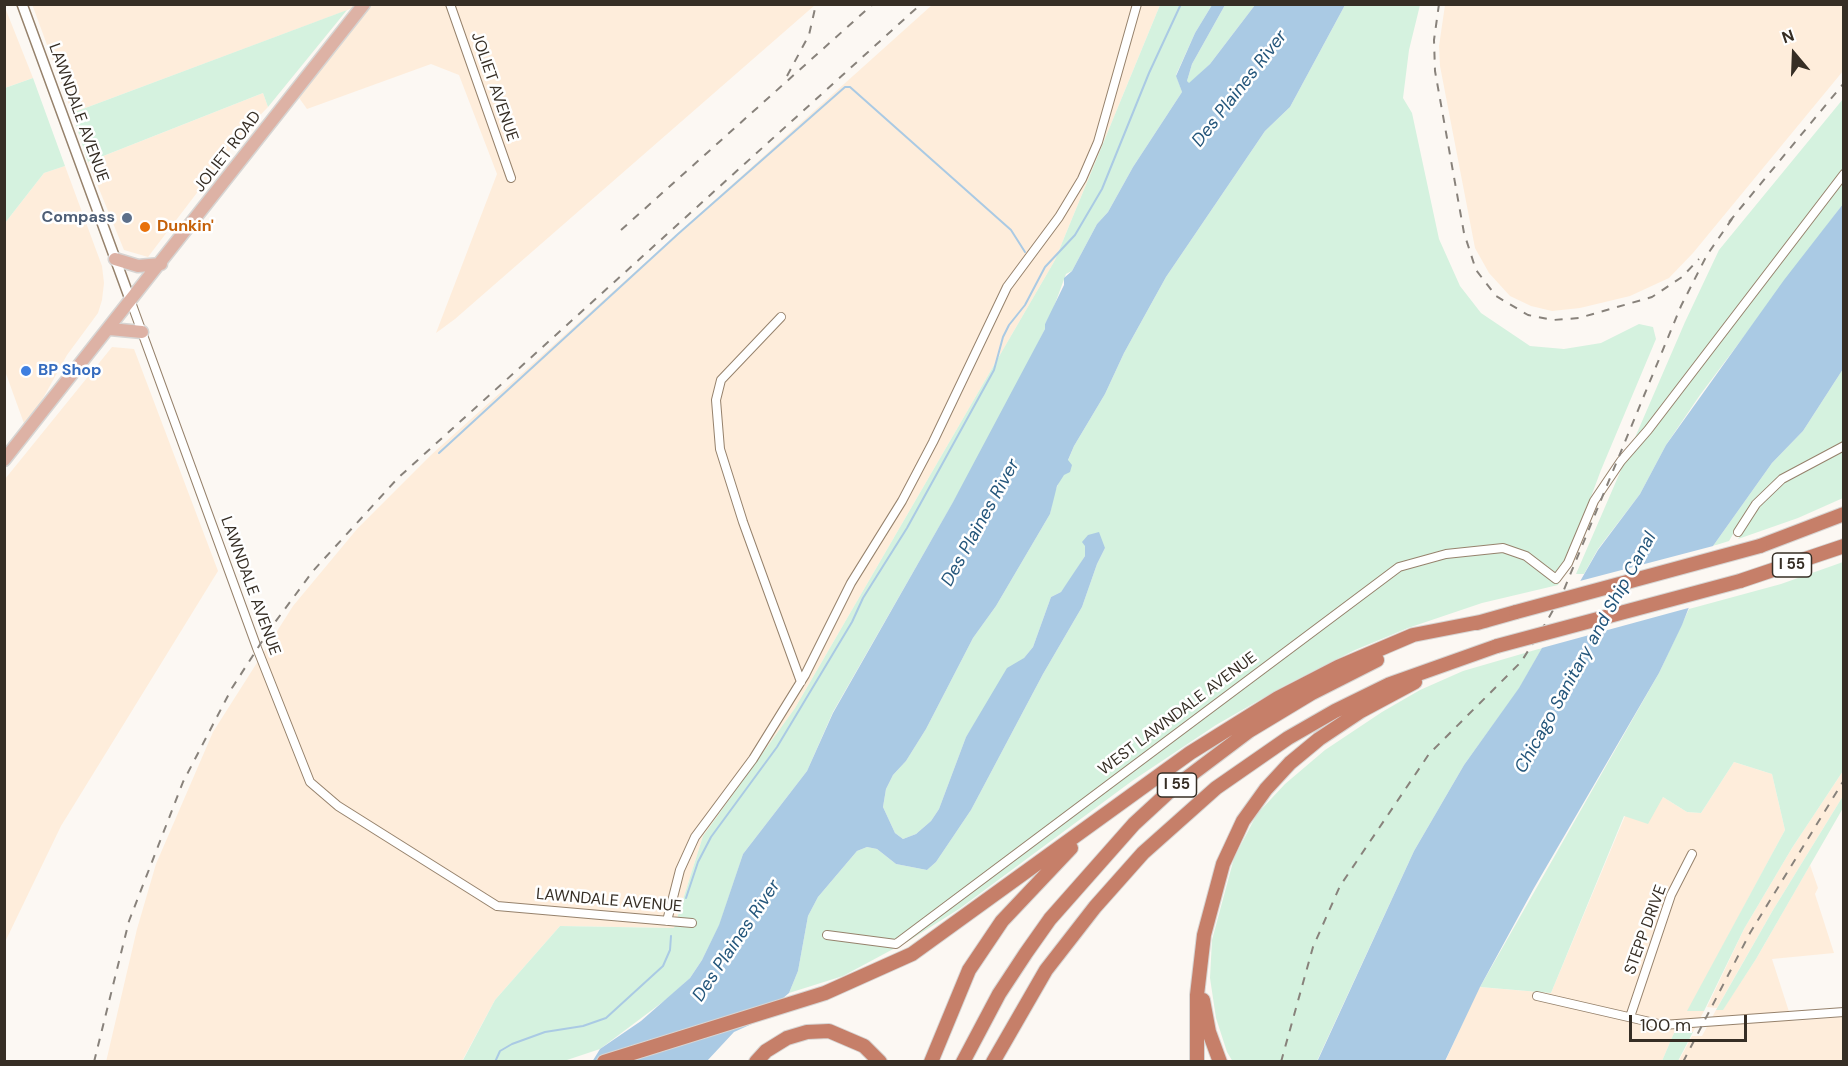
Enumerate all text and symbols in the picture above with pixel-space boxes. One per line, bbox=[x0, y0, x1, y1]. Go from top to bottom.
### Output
north arrow bbox=[1764, 24, 1824, 84]
text: N bbox=[1779, 25, 1797, 48]
water label: Des Plaines River bbox=[1188, 26, 1292, 152]
street label: JOLIET AVENUE bbox=[466, 30, 522, 144]
street label: LAWNDALE AVENUE bbox=[44, 41, 112, 185]
street label: JOLIET ROAD bbox=[190, 108, 266, 196]
place label: Compass bbox=[41, 208, 115, 228]
marker: Compass bbox=[120, 211, 134, 225]
place label: Dunkin' bbox=[157, 217, 214, 237]
marker: Dunkin' bbox=[138, 220, 152, 234]
place label: BP Shop bbox=[38, 361, 102, 381]
marker: BP Shop bbox=[19, 364, 33, 378]
water label: Des Plaines River bbox=[937, 456, 1025, 590]
street label: LAWNDALE AVENUE bbox=[216, 514, 284, 658]
water label: Chicago Sanitary and Ship Canal bbox=[1511, 529, 1661, 777]
road number: I 55 bbox=[1772, 553, 1812, 577]
street label: WEST LAWNDALE AVENUE bbox=[1095, 648, 1261, 780]
road number: I 55 bbox=[1158, 773, 1196, 797]
water label: Des Plaines River bbox=[688, 876, 786, 1006]
street label: STEPP DRIVE bbox=[1621, 883, 1671, 977]
street label: LAWNDALE AVENUE bbox=[535, 885, 683, 917]
scale bar bbox=[1632, 1003, 1750, 1041]
text: 100 m bbox=[1640, 1013, 1691, 1037]

